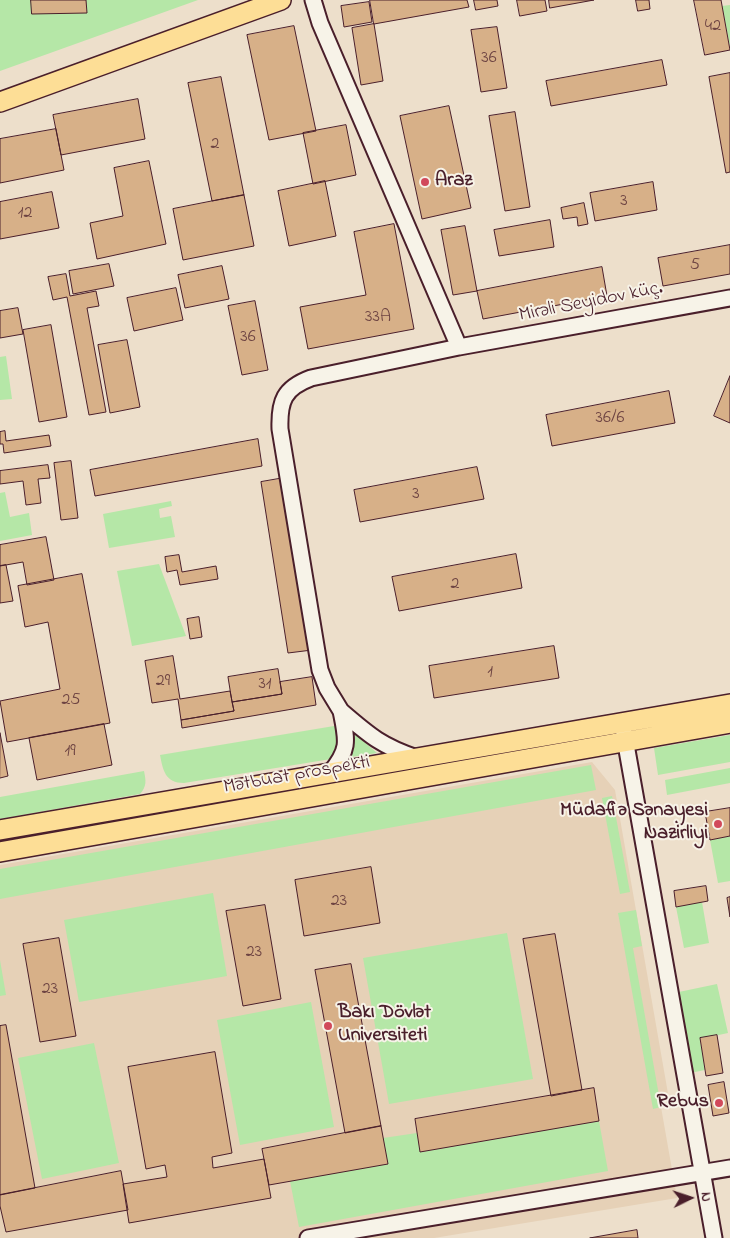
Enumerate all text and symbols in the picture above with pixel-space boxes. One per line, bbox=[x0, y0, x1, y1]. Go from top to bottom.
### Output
house number: 42 bbox=[705, 16, 721, 38]
house number: 36 bbox=[481, 48, 497, 70]
house number: 2 bbox=[211, 134, 219, 156]
place label: Araz bbox=[435, 170, 473, 194]
marker: Araz bbox=[419, 176, 431, 188]
house number: 3 bbox=[620, 191, 628, 213]
house number: 12 bbox=[18, 203, 32, 225]
house number: 5 bbox=[690, 255, 700, 277]
street label: Mirəli Seyidov küç. bbox=[517, 277, 665, 329]
house number: 33A bbox=[365, 307, 391, 329]
house number: 36 bbox=[240, 327, 256, 349]
house number: 36/6 bbox=[596, 408, 624, 430]
house number: 3 bbox=[412, 484, 420, 506]
house number: 2 bbox=[451, 574, 459, 596]
house number: 1 bbox=[487, 662, 493, 684]
house number: 29 bbox=[156, 671, 170, 693]
house number: 31 bbox=[258, 674, 272, 696]
house number: 25 bbox=[61, 690, 81, 712]
house number: 19 bbox=[64, 741, 76, 763]
street label: Mətbuat prospekti bbox=[222, 751, 372, 801]
place label: Müdafiə Sənayesi Nazirliyi bbox=[560, 800, 708, 847]
marker: Müdafiə Sənayesi Nazirliyi bbox=[712, 818, 724, 830]
house number: 23 bbox=[331, 891, 347, 913]
house number: 23 bbox=[246, 942, 262, 964]
house number: 23 bbox=[42, 979, 58, 1001]
place label: Bakı Dövlət Universiteti bbox=[338, 1002, 431, 1049]
marker: Bakı Dövlət Universiteti bbox=[322, 1020, 334, 1032]
place label: Rebus bbox=[657, 1091, 709, 1115]
marker: Rebus bbox=[713, 1097, 725, 1109]
north arrow bbox=[665, 1173, 715, 1223]
text: N bbox=[695, 1191, 716, 1202]

